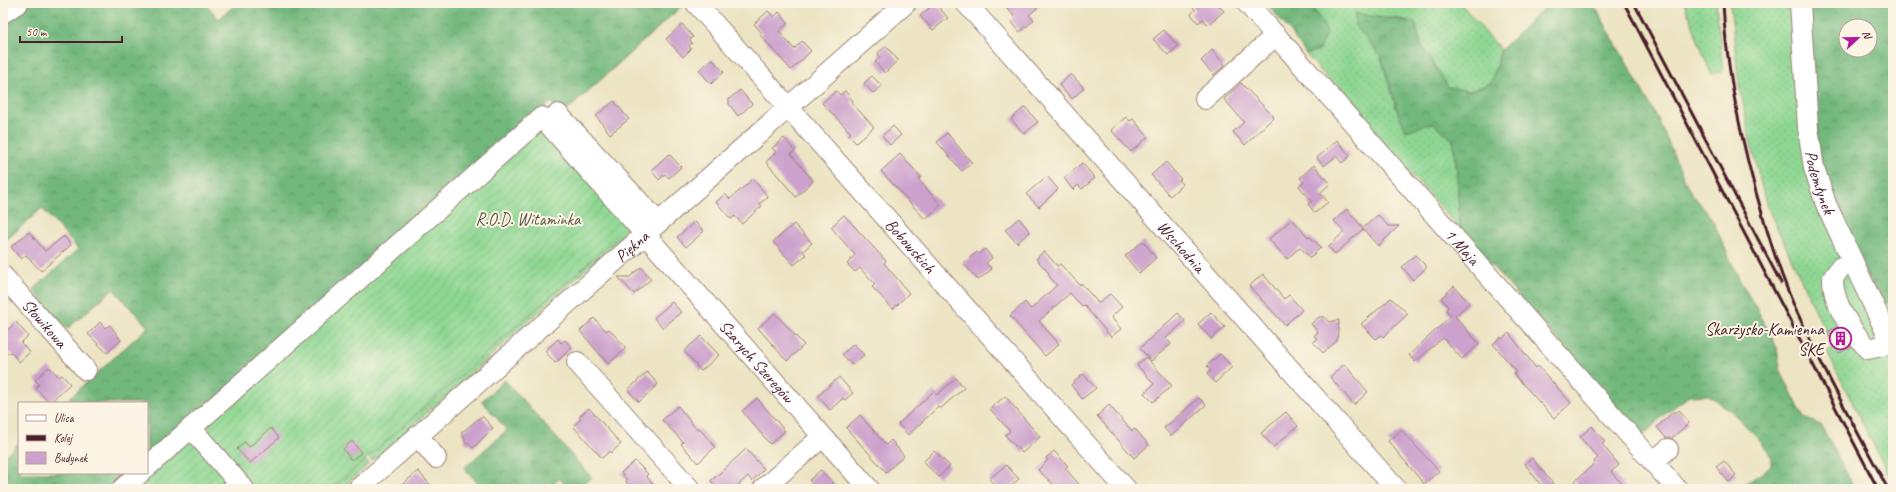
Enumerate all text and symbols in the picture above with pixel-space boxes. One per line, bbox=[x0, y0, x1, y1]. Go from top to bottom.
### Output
scale bar bbox=[20, 18, 122, 44]
north arrow bbox=[1838, 18, 1878, 58]
text: 50 m bbox=[26, 24, 48, 40]
text: N bbox=[1860, 28, 1876, 42]
street label: Podemłynek bbox=[1801, 149, 1840, 219]
park label: R.O.D. Witaminka bbox=[476, 209, 582, 230]
street label: Bobowskich bbox=[881, 214, 940, 278]
street label: Wschodnia bbox=[1152, 216, 1211, 279]
street label: 1 Maja bbox=[1440, 224, 1484, 270]
street label: Piękna bbox=[611, 225, 655, 267]
street label: Słowikowa bbox=[17, 295, 73, 354]
street label: Szarych Szeregów bbox=[715, 316, 799, 408]
place label: Skarżysko-Kamienna SKE bbox=[1705, 319, 1826, 360]
building icon: Skarżysko-Kamienna SKE bbox=[1827, 326, 1853, 352]
legend bbox=[18, 402, 148, 474]
text: Ulica bbox=[54, 410, 75, 426]
text: Kolej bbox=[54, 430, 74, 446]
text: Budynek bbox=[54, 450, 89, 466]

